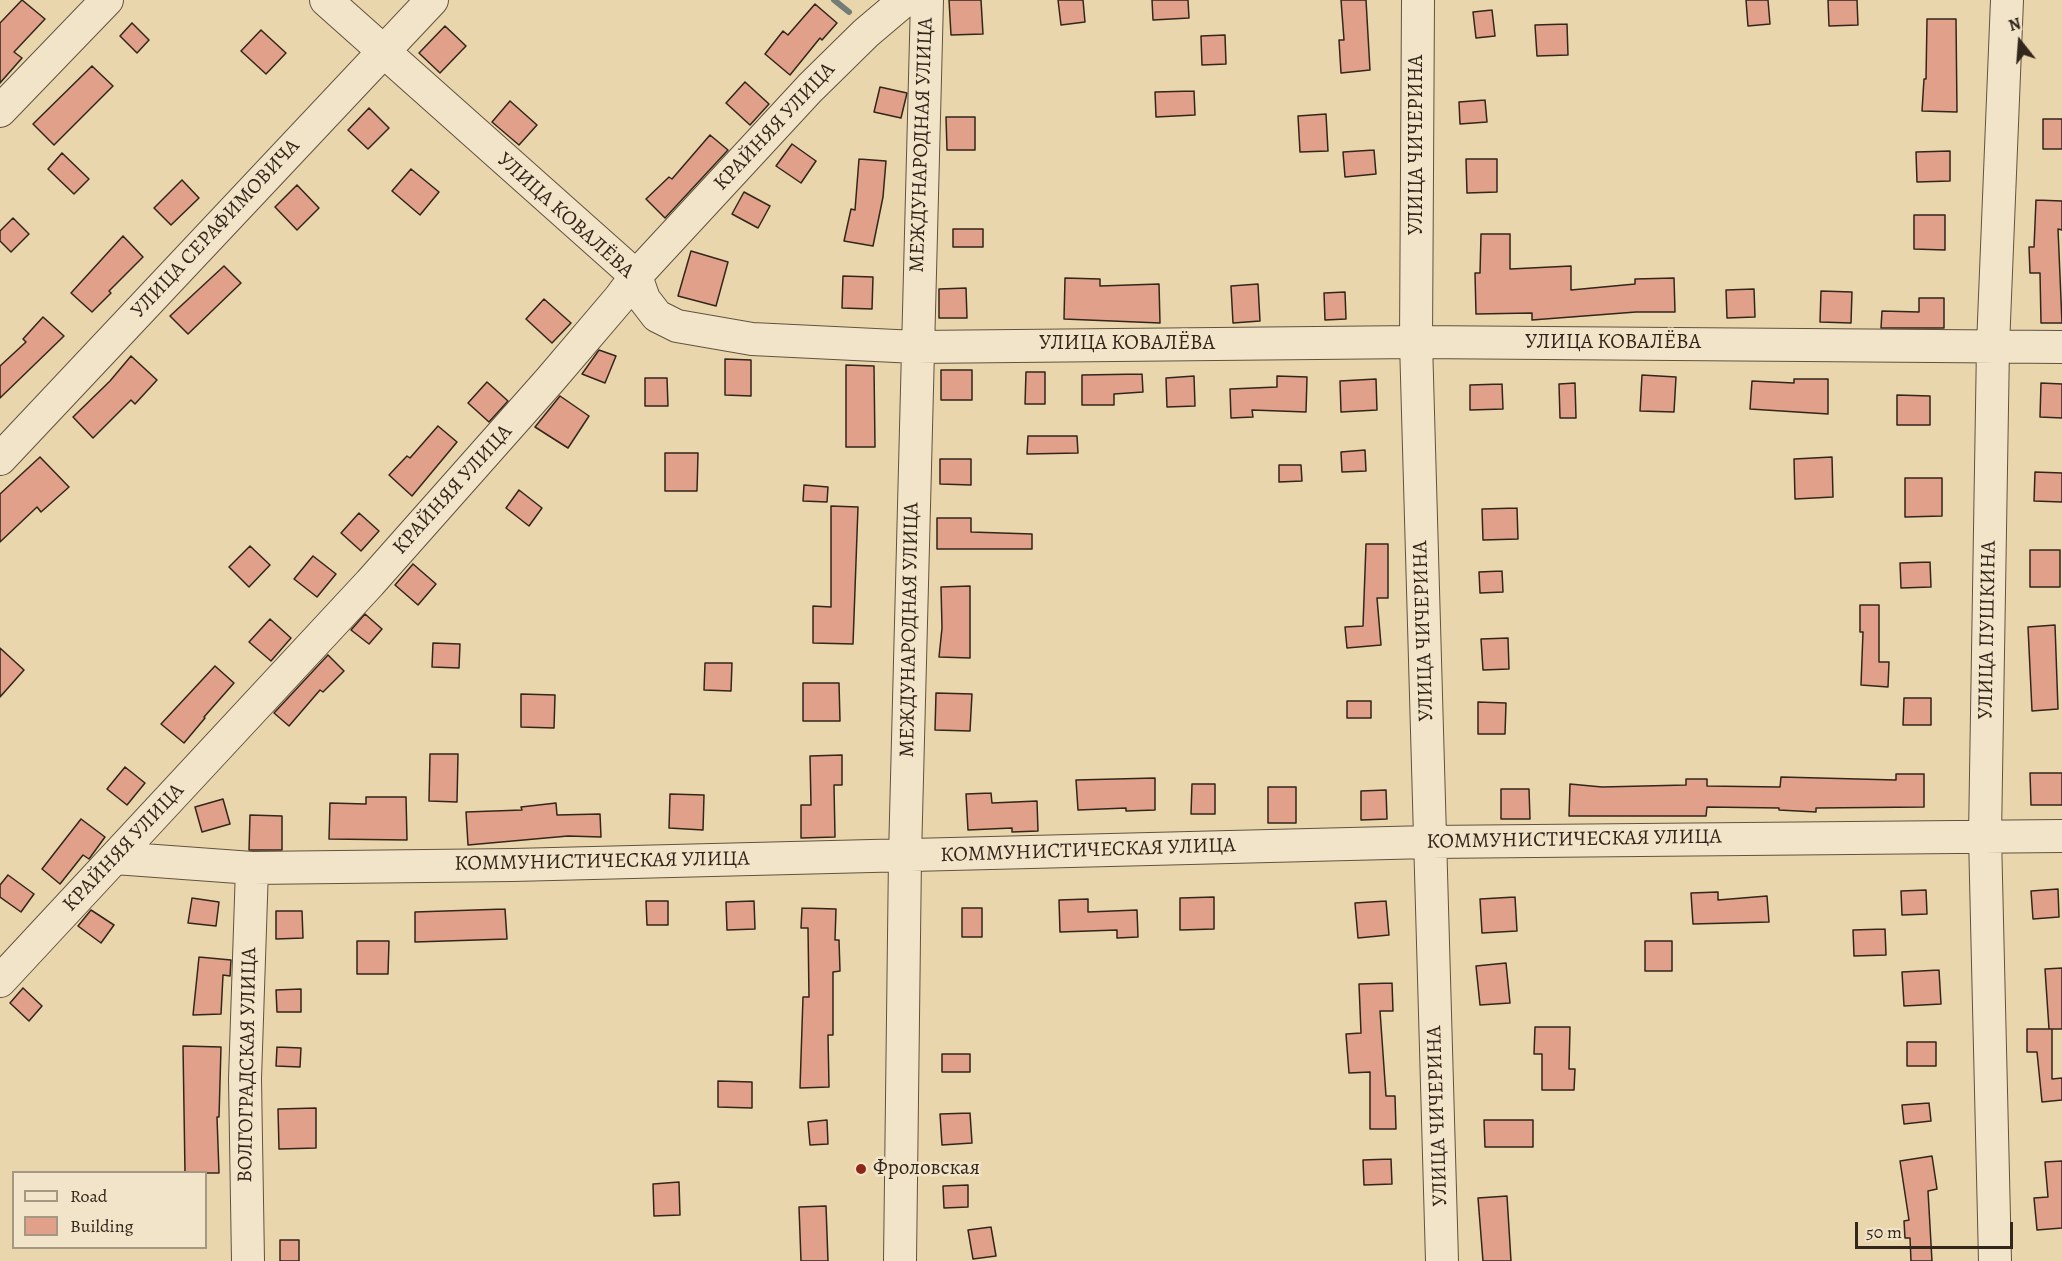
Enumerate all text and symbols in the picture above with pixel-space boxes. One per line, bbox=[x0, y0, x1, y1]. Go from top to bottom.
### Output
north arrow bbox=[1990, 12, 2050, 72]
text: N bbox=[2006, 13, 2024, 37]
street label: МЕЖДУНАРОДНАЯ УЛИЦА bbox=[905, 17, 939, 273]
street label: УЛИЦА ЧИЧЕРИНА bbox=[1404, 55, 1430, 235]
street label: КРАЙНЯЯ УЛИЦА bbox=[709, 58, 841, 196]
street label: УЛИЦА СЕРАФИМОВИЧА bbox=[126, 134, 306, 324]
street label: УЛИЦА КОВАЛЁВА bbox=[491, 148, 639, 284]
street label: УЛИЦА КОВАЛЁВА bbox=[1525, 330, 1701, 356]
street label: УЛИЦА КОВАЛЁВА bbox=[1039, 331, 1215, 357]
street label: КРАЙНЯЯ УЛИЦА bbox=[388, 420, 518, 560]
street label: МЕЖДУНАРОДНАЯ УЛИЦА bbox=[895, 502, 925, 758]
street label: УЛИЦА ЧИЧЕРИНА bbox=[1408, 540, 1440, 722]
street label: УЛИЦА ПУШКИНА bbox=[1974, 540, 2002, 720]
street label: КРАЙНЯЯ УЛИЦА bbox=[58, 779, 190, 917]
street label: КОММУНИСТИЧЕСКАЯ УЛИЦА bbox=[1426, 825, 1722, 855]
street label: КОММУНИСТИЧЕСКАЯ УЛИЦА bbox=[940, 833, 1236, 869]
street label: КОММУНИСТИЧЕСКАЯ УЛИЦА bbox=[454, 847, 750, 877]
street label: ВОЛГОГРАДСКАЯ УЛИЦА bbox=[233, 947, 263, 1183]
street label: УЛИЦА ЧИЧЕРИНА bbox=[1422, 1025, 1454, 1207]
place label: Фроловская bbox=[873, 1156, 980, 1182]
marker: Фроловская bbox=[854, 1162, 868, 1176]
legend bbox=[12, 1171, 207, 1249]
text: Road bbox=[70, 1184, 107, 1208]
scale bar bbox=[1858, 1210, 2016, 1248]
text: Building bbox=[70, 1214, 134, 1238]
text: 50 m bbox=[1866, 1220, 1902, 1244]

